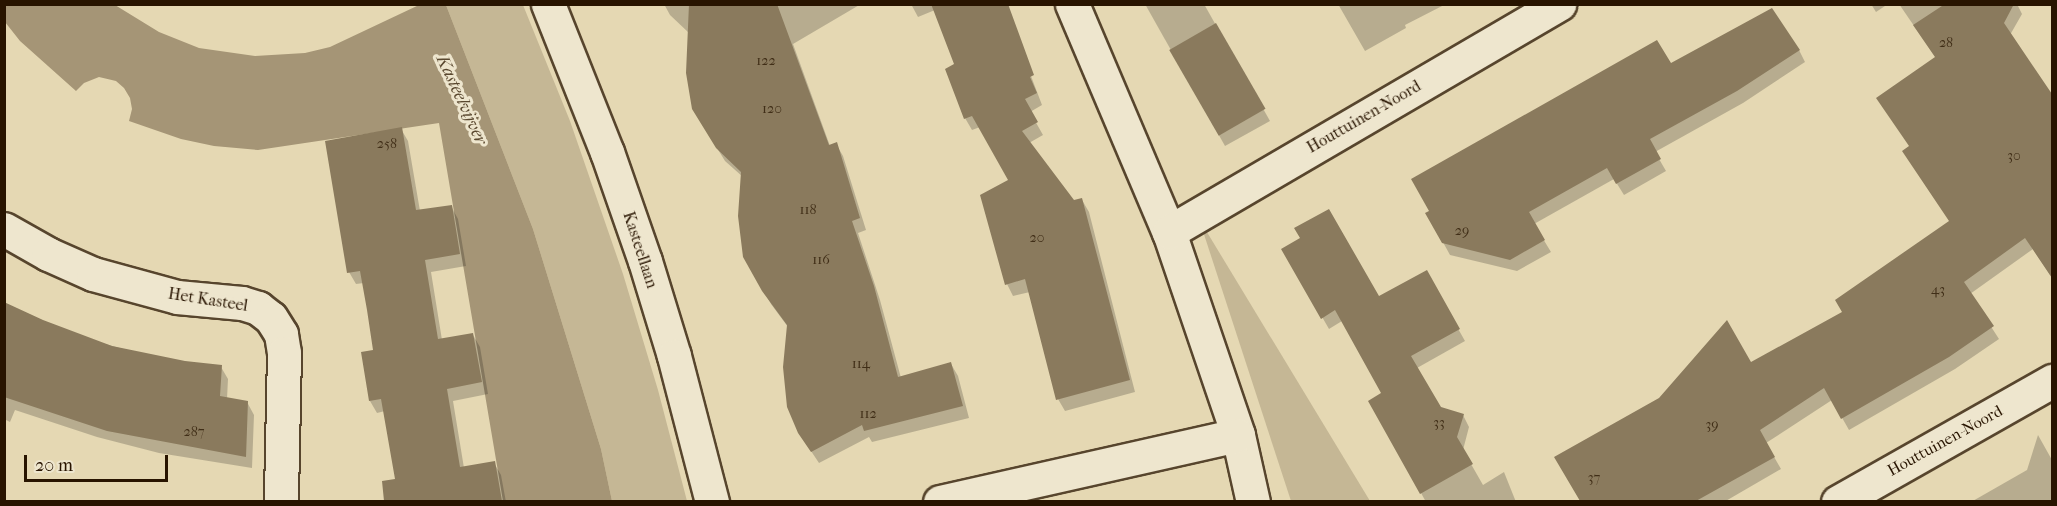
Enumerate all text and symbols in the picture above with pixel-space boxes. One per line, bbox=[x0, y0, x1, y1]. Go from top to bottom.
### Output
house number: 28 bbox=[1939, 35, 1953, 51]
water label: Kasteelvijver bbox=[431, 52, 491, 148]
house number: 122 bbox=[756, 53, 776, 69]
street label: Houttuinen-Noord bbox=[1304, 77, 1424, 157]
house number: 120 bbox=[762, 101, 782, 117]
house number: 258 bbox=[377, 136, 397, 152]
house number: 30 bbox=[2007, 148, 2021, 164]
house number: 118 bbox=[799, 202, 817, 218]
street label: Kasteellaan bbox=[619, 209, 661, 291]
house number: 29 bbox=[1455, 223, 1469, 239]
house number: 20 bbox=[1030, 230, 1044, 246]
house number: 116 bbox=[812, 252, 830, 268]
house number: 43 bbox=[1931, 282, 1945, 298]
street label: Het Kasteel bbox=[167, 284, 249, 316]
house number: 114 bbox=[852, 356, 870, 372]
street label: Houttuinen-Noord bbox=[1884, 401, 2006, 481]
house number: 112 bbox=[859, 406, 877, 422]
house number: 33 bbox=[1433, 415, 1445, 431]
house number: 39 bbox=[1705, 417, 1719, 433]
house number: 287 bbox=[184, 424, 204, 440]
scale bar bbox=[27, 443, 171, 481]
text: 20 m bbox=[35, 455, 73, 476]
house number: 37 bbox=[1588, 470, 1600, 486]

